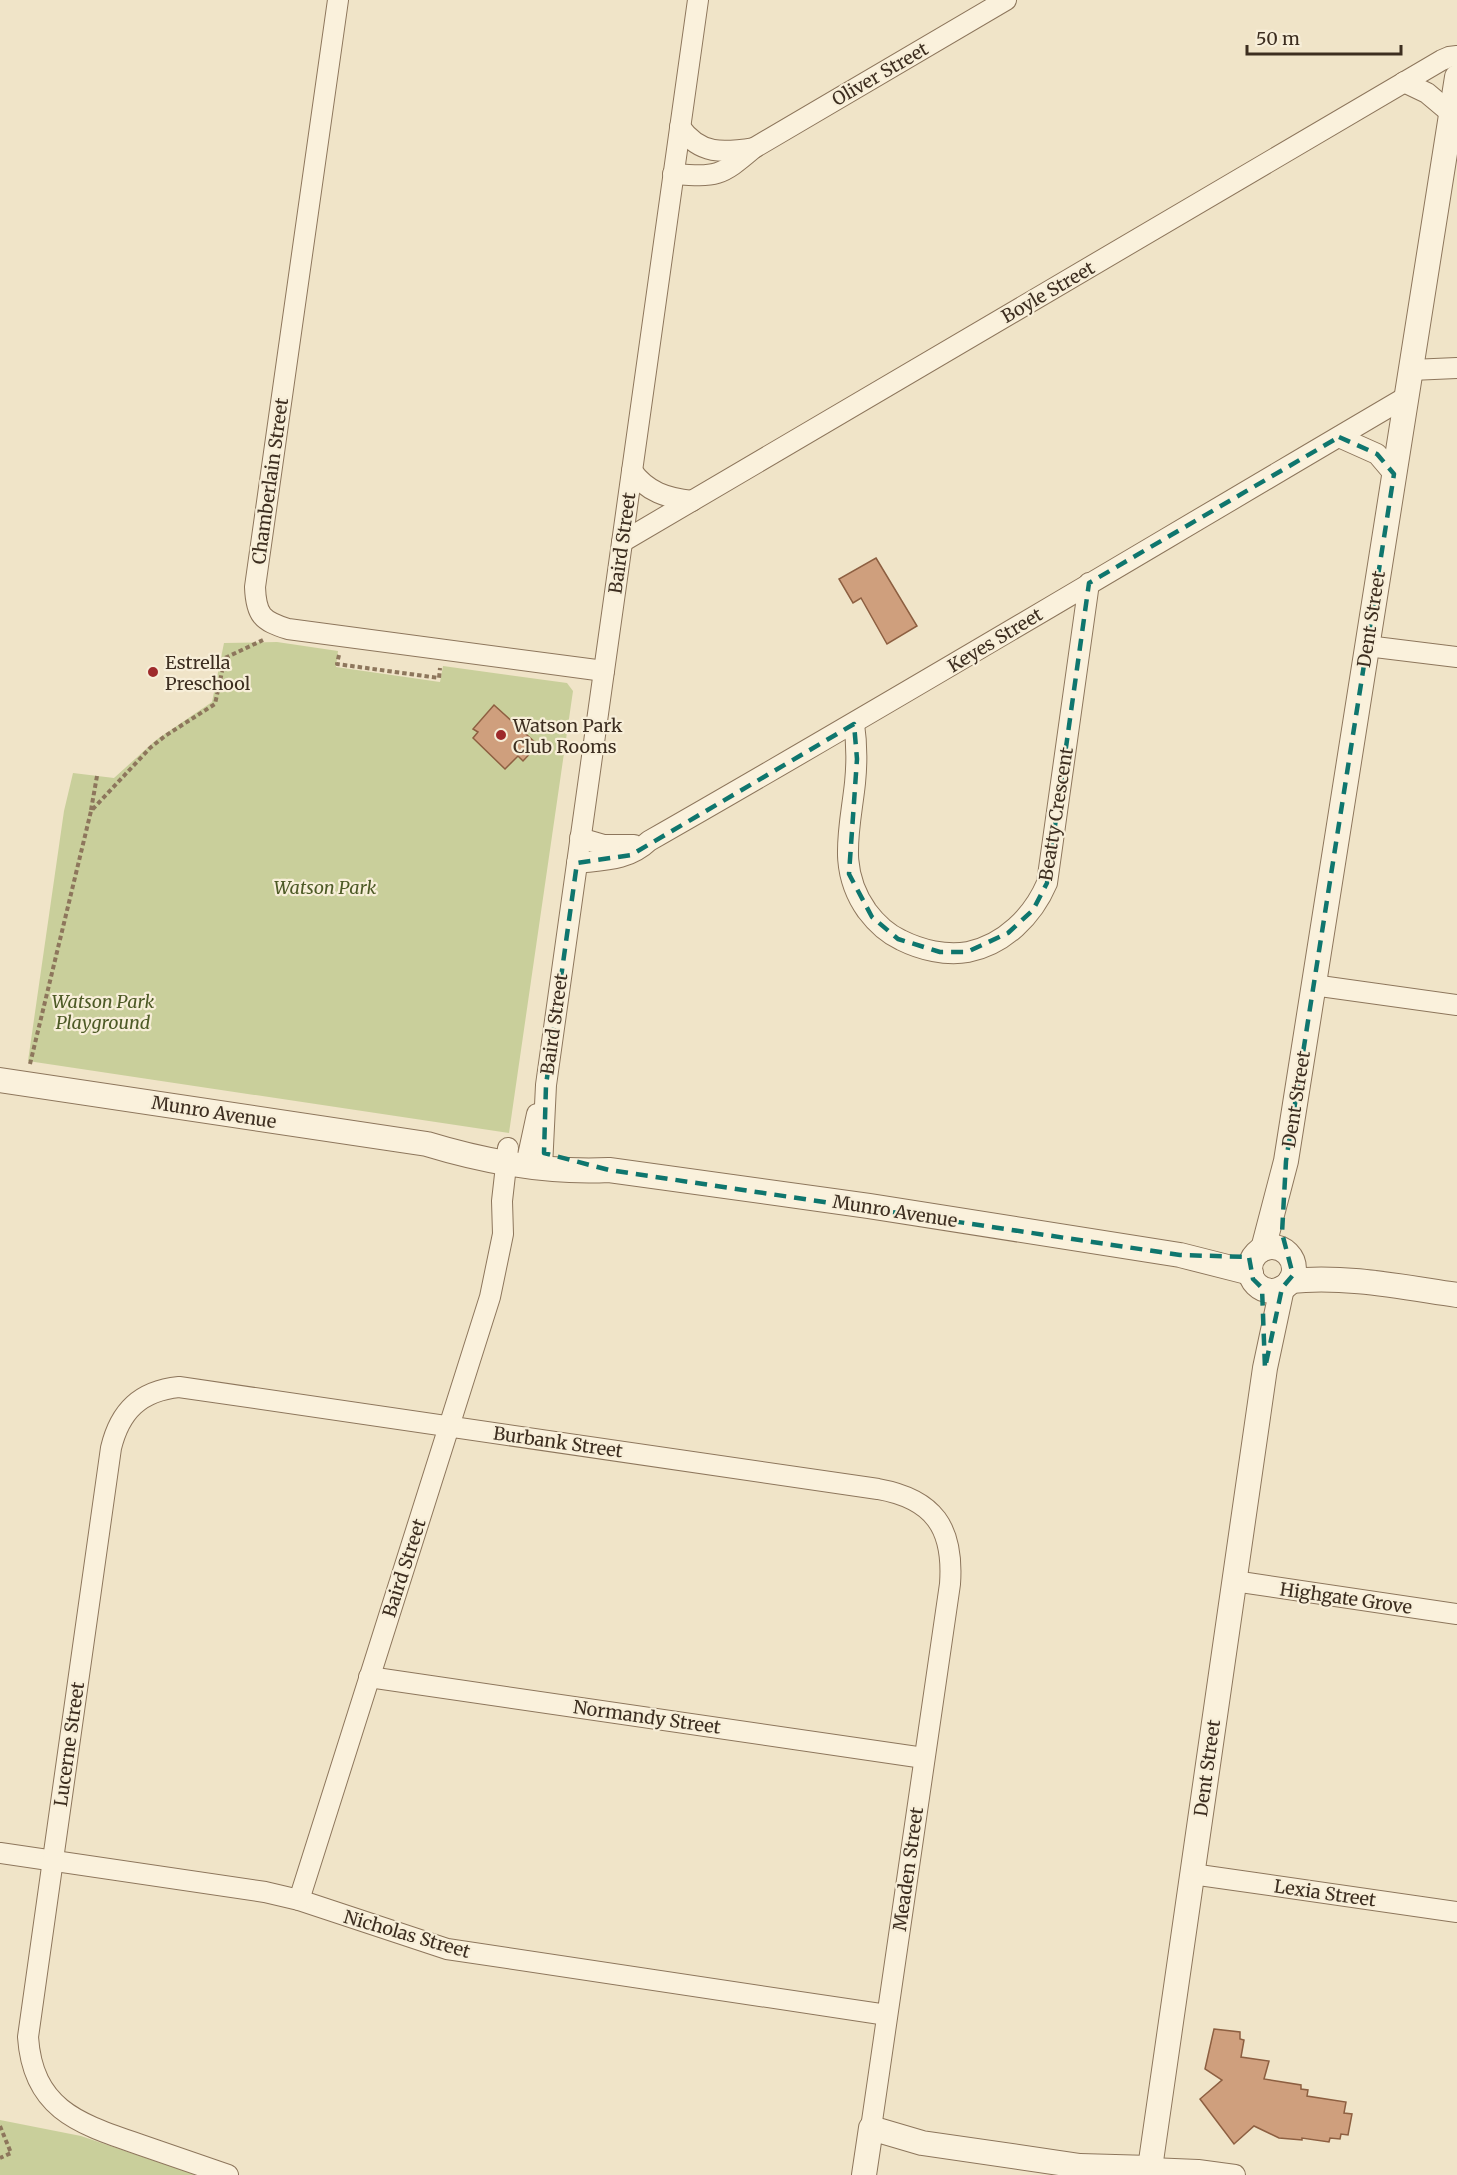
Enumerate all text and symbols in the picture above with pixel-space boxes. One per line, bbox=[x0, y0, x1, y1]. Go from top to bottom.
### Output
scale bar bbox=[1247, 18, 1402, 56]
text: 50 m bbox=[1256, 27, 1300, 50]
street label: Oliver Street bbox=[828, 37, 932, 111]
street label: Boyle Street bbox=[997, 256, 1099, 328]
street label: Chamberlain Street bbox=[247, 396, 293, 566]
street label: Baird Street bbox=[603, 491, 641, 595]
street label: Dent Street bbox=[1352, 569, 1390, 669]
street label: Keyes Street bbox=[943, 603, 1047, 677]
place label: Estrella Preschool bbox=[165, 651, 251, 695]
marker: Estrella Preschool bbox=[146, 665, 160, 679]
place label: Watson Park Club Rooms bbox=[512, 714, 623, 758]
marker: Watson Park Club Rooms bbox=[494, 728, 508, 742]
street label: Beatty Crescent bbox=[1034, 746, 1078, 882]
park label: Watson Park bbox=[274, 876, 376, 899]
street label: Baird Street bbox=[535, 972, 573, 1076]
park label: Watson Park Playground bbox=[52, 990, 154, 1034]
street label: Dent Street bbox=[1277, 1049, 1315, 1149]
street label: Munro Avenue bbox=[150, 1091, 278, 1133]
street label: Munro Avenue bbox=[831, 1190, 959, 1232]
street label: Burbank Street bbox=[492, 1422, 624, 1462]
street label: Baird Street bbox=[377, 1516, 431, 1620]
street label: Highgate Grove bbox=[1278, 1577, 1414, 1619]
street label: Lucerne Street bbox=[49, 1680, 89, 1808]
street label: Normandy Street bbox=[572, 1695, 722, 1739]
street label: Dent Street bbox=[1189, 1718, 1225, 1818]
street label: Meaden Street bbox=[888, 1806, 928, 1932]
street label: Lexia Street bbox=[1272, 1874, 1378, 1912]
street label: Nicholas Street bbox=[341, 1905, 473, 1963]

